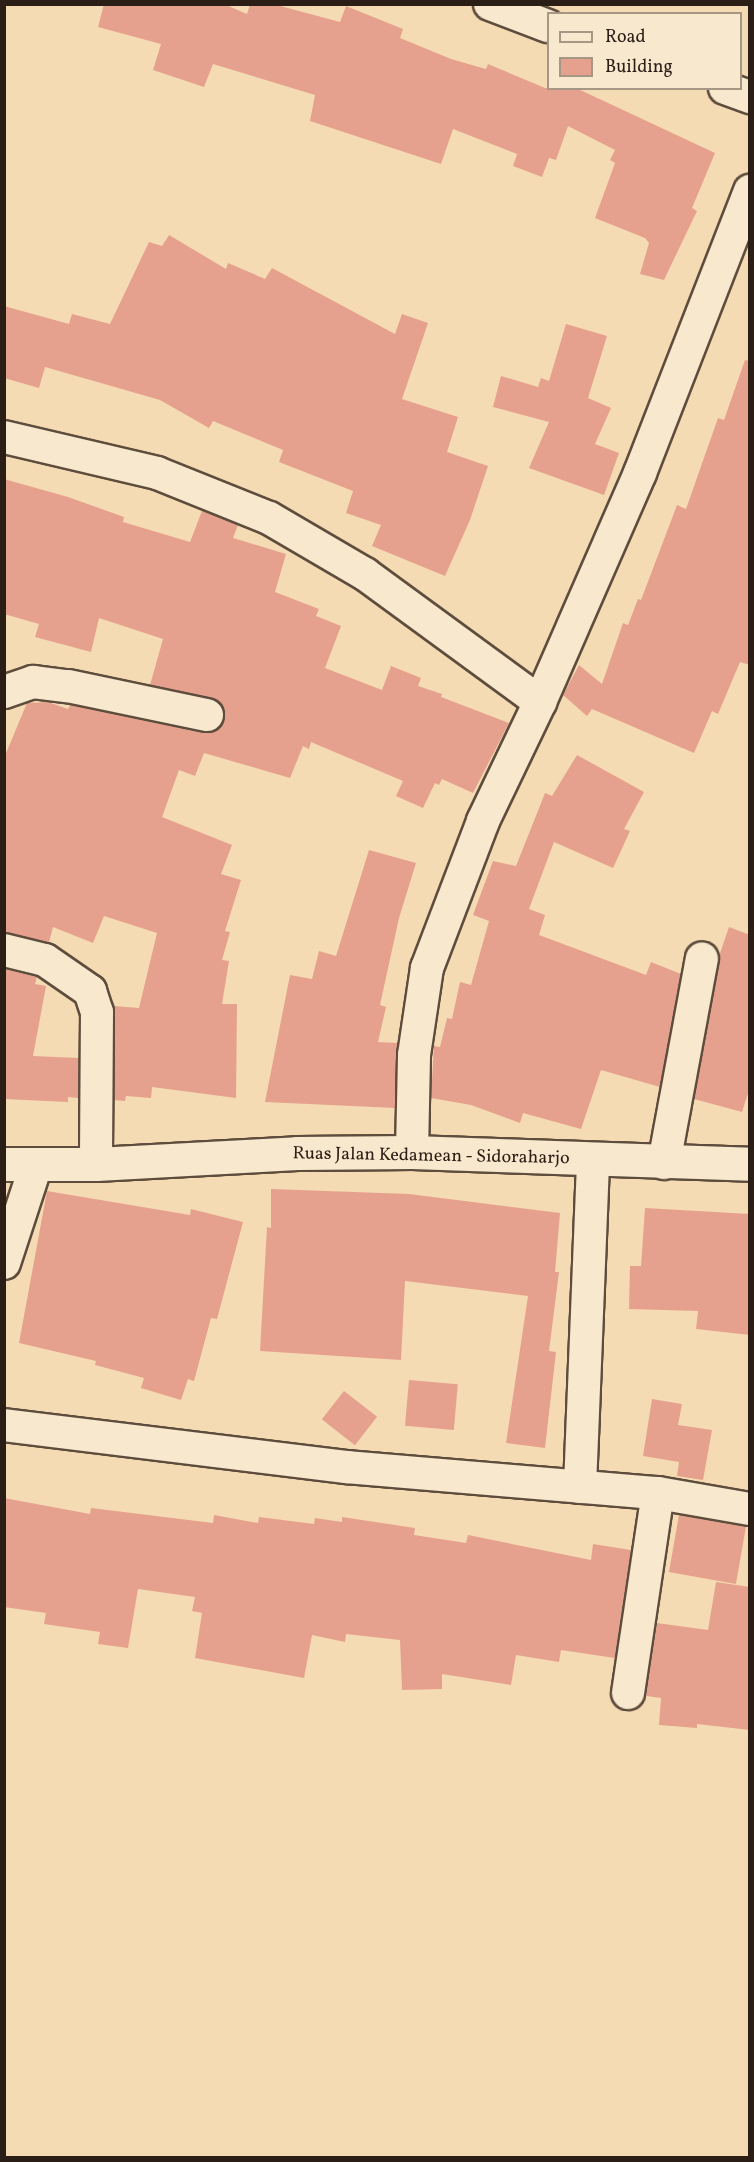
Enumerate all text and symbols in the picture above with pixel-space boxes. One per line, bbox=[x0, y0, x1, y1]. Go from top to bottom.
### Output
legend bbox=[547, 12, 742, 90]
text: Road bbox=[605, 25, 646, 50]
text: Building bbox=[605, 55, 673, 80]
street label: Ruas Jalan Kedamean - Sidoraharjo bbox=[292, 1144, 570, 1170]

